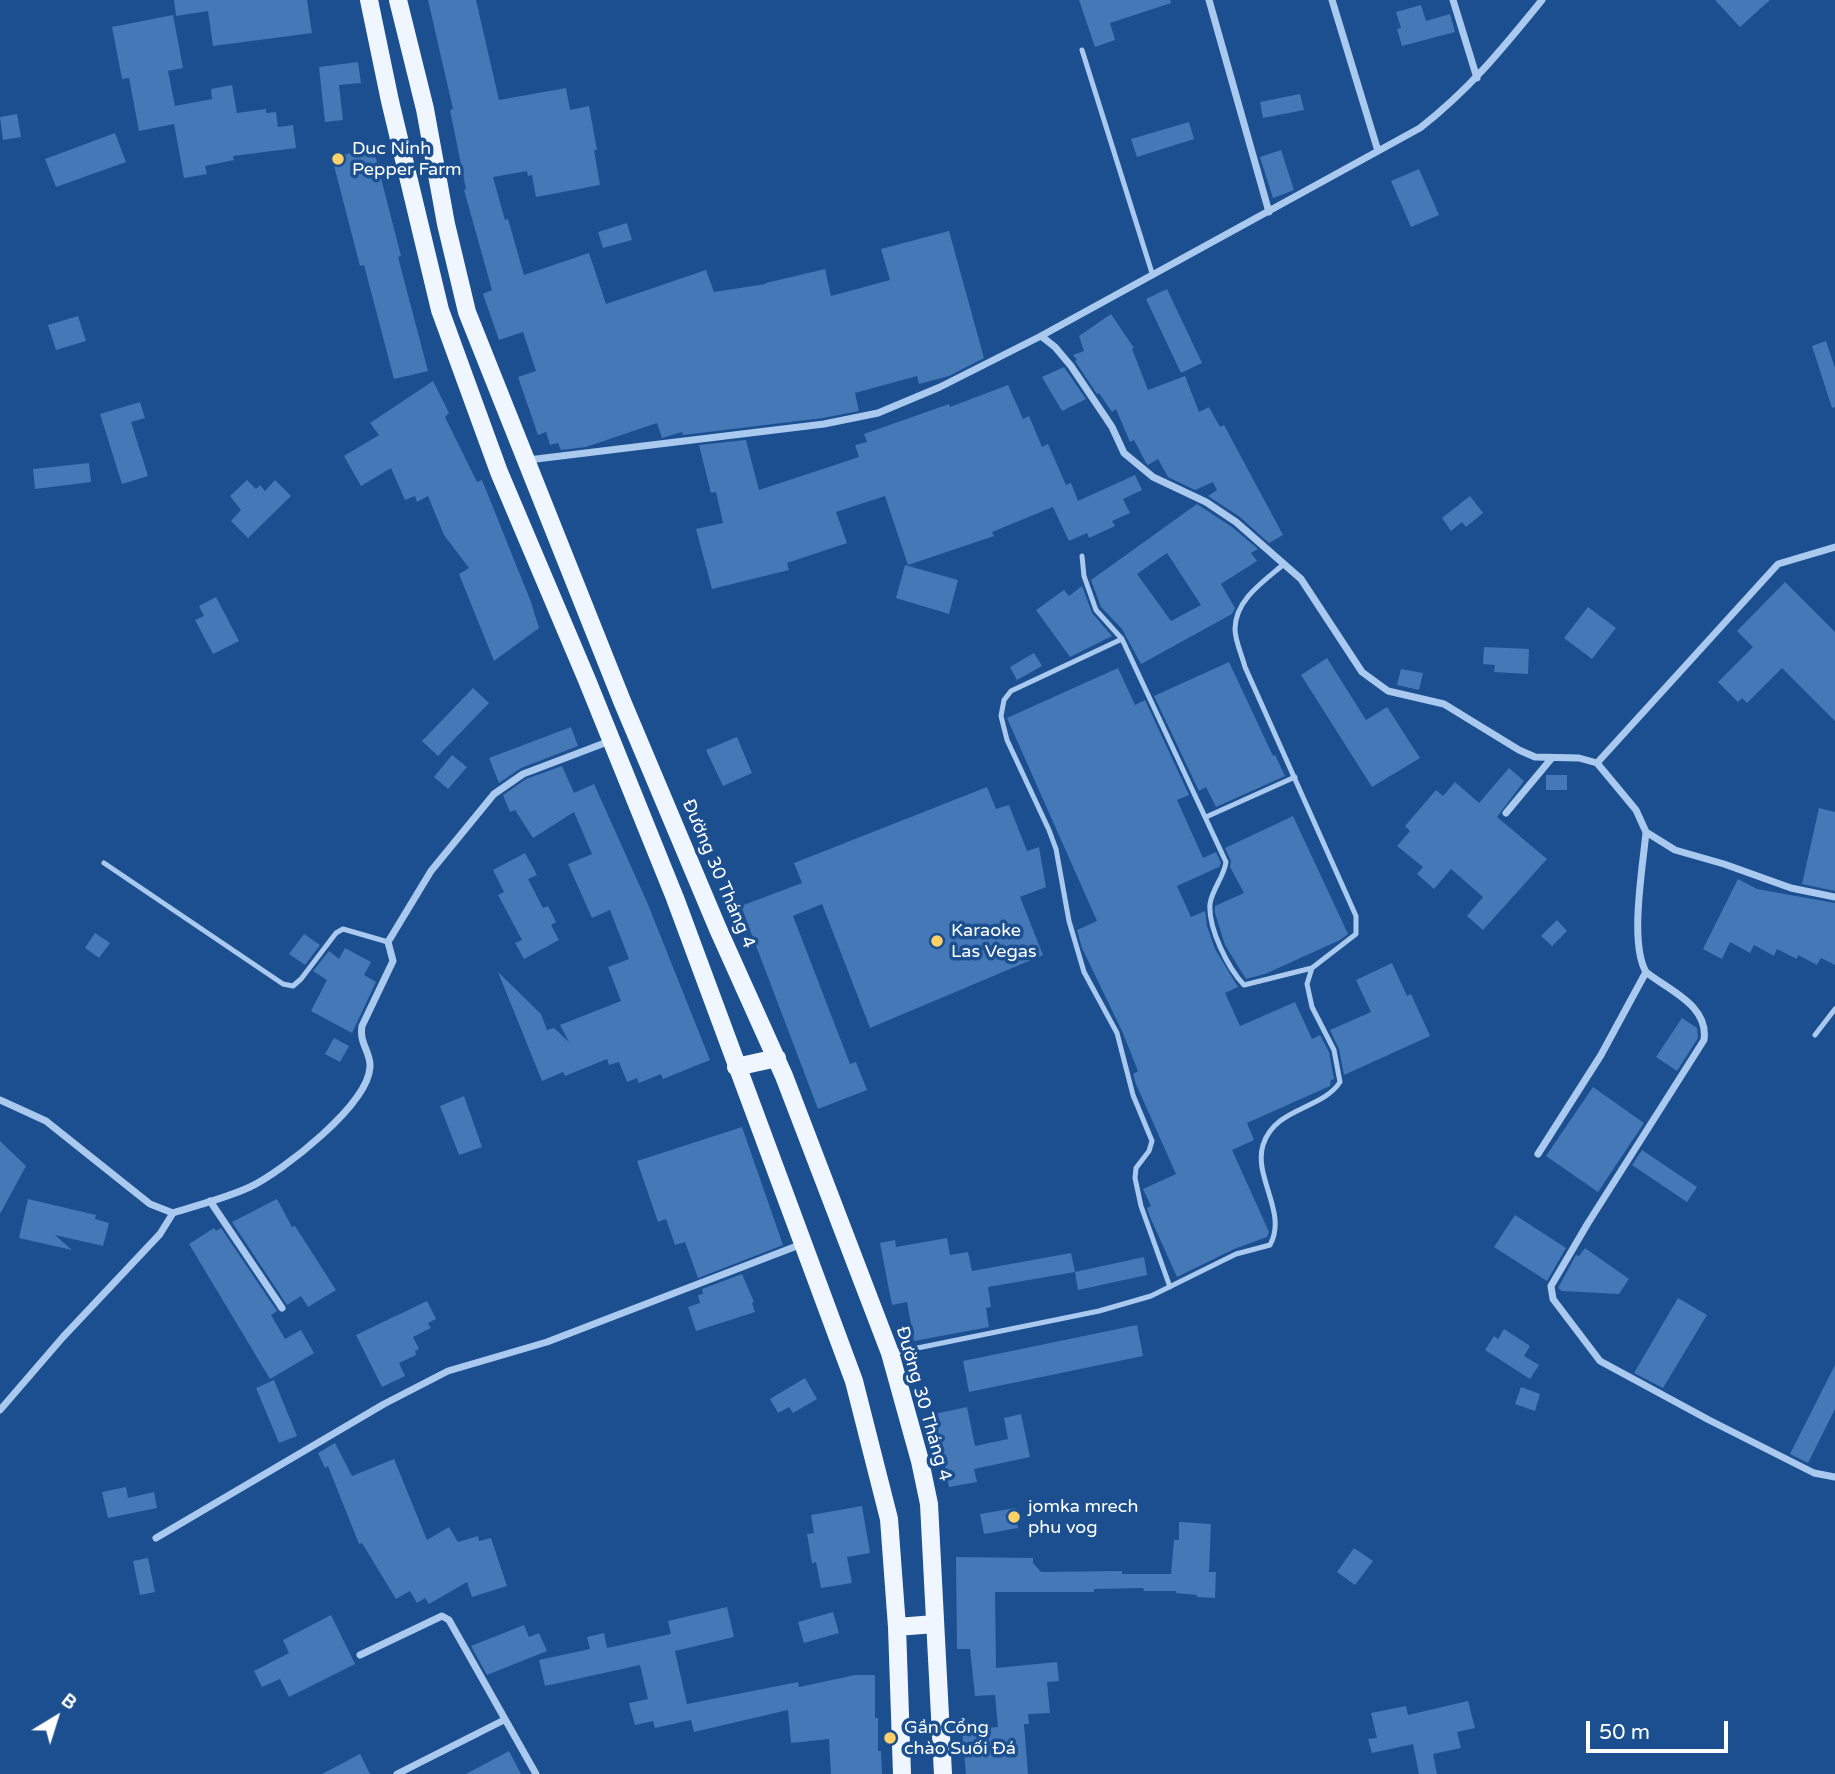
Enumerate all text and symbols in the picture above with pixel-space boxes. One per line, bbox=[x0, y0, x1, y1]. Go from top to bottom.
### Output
place label: Duc Ninh Pepper Farm bbox=[352, 138, 462, 180]
marker: Duc Ninh Pepper Farm bbox=[330, 151, 346, 167]
street label: Đường 30 Tháng 4 bbox=[677, 796, 759, 952]
place label: Karaoke Las Vegas bbox=[951, 920, 1037, 962]
marker: Karaoke Las Vegas bbox=[929, 933, 945, 949]
street label: Đường 30 Tháng 4 bbox=[891, 1324, 955, 1484]
place label: jomka mrech phu vog bbox=[1028, 1496, 1138, 1538]
marker: jomka mrech phu vog bbox=[1006, 1509, 1022, 1525]
north arrow bbox=[21, 1683, 91, 1753]
text: B bbox=[57, 1689, 81, 1714]
scale bar bbox=[1590, 1708, 1732, 1752]
place label: Gần Cổng chào Suối Đá bbox=[904, 1717, 1016, 1760]
text: 50 m bbox=[1599, 1720, 1650, 1745]
marker: Gần Cổng chào Suối Đá bbox=[882, 1730, 898, 1746]

